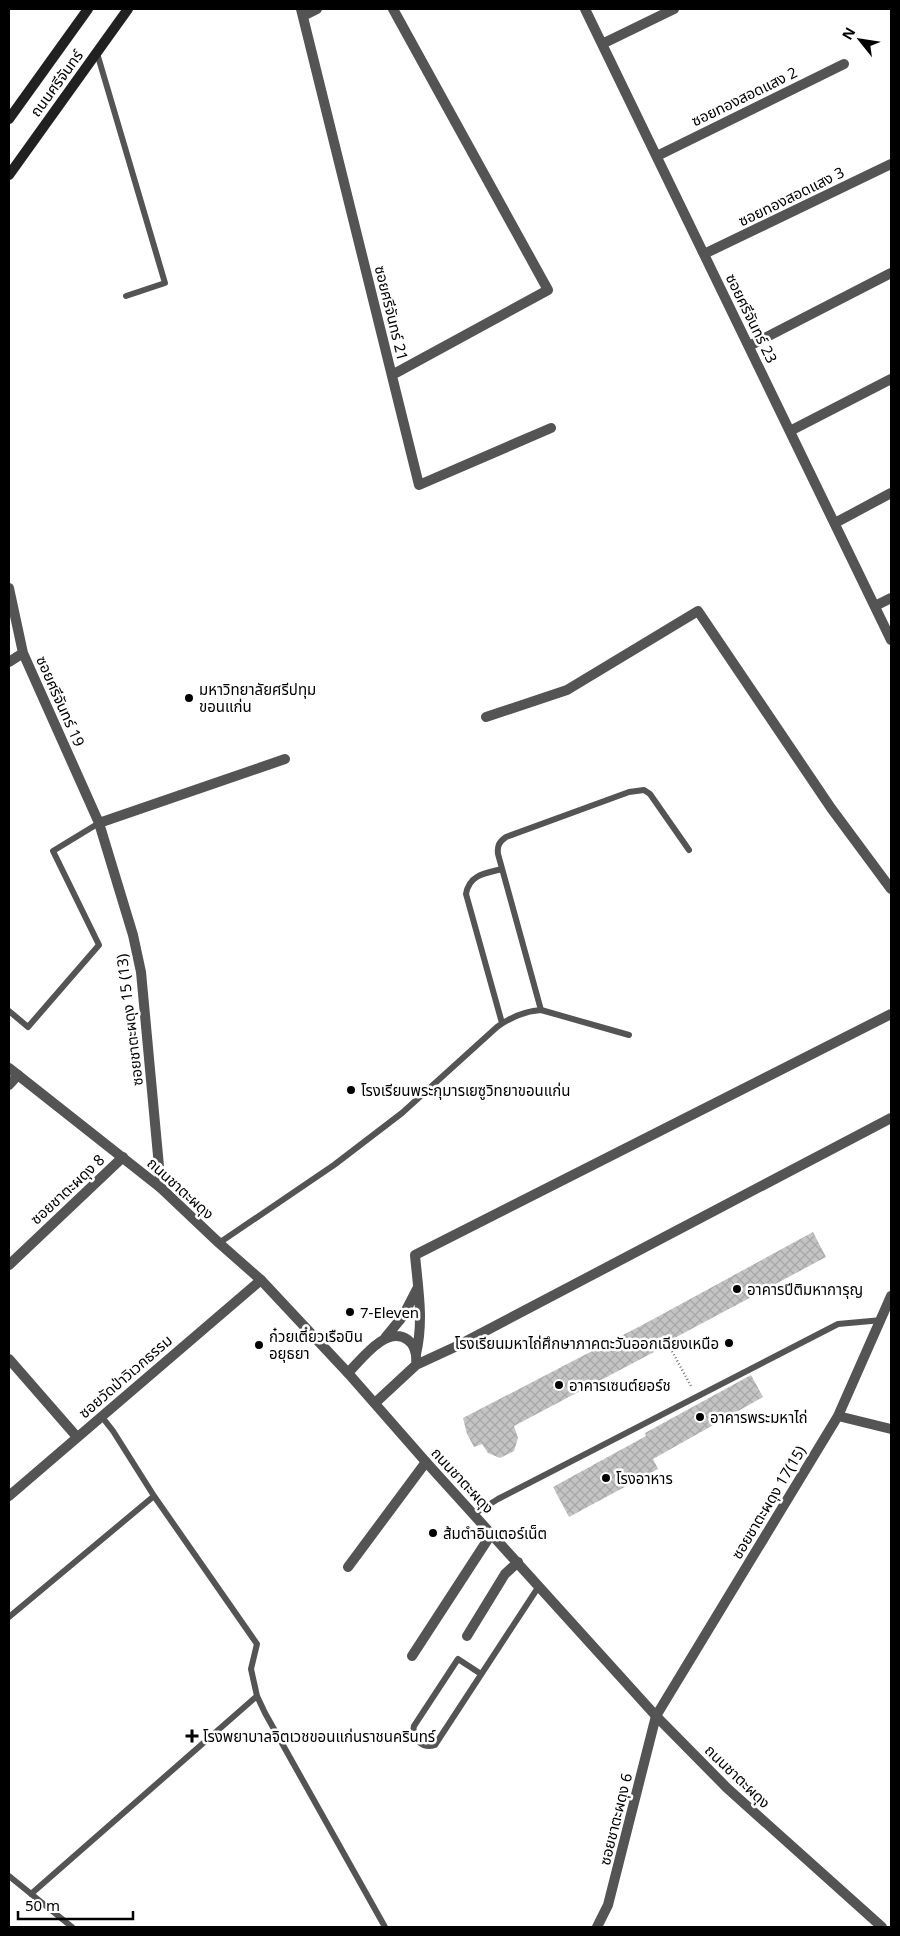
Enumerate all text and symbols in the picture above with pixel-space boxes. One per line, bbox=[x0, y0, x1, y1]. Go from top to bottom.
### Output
north arrow bbox=[835, 15, 885, 65]
text: N bbox=[837, 24, 859, 43]
street label: ถนนศรีจันทร์ bbox=[25, 45, 87, 120]
street label: ซอยทองสอดแสง 2 bbox=[688, 62, 800, 130]
street label: ซอยทองสอดแสง 3 bbox=[735, 162, 847, 230]
street label: ซอยศรีจันทร์ 21 bbox=[371, 263, 413, 363]
street label: ซอยศรีจันทร์ 23 bbox=[722, 270, 782, 366]
street label: ซอยศรีจันทร์ 19 bbox=[32, 652, 90, 750]
place label: มหาวิทยาลัยศรีปทุม ขอนแก่น bbox=[199, 679, 316, 716]
marker: มหาวิทยาลัยศรีปทุม ขอนแก่น bbox=[183, 692, 195, 704]
street label: ซอยชาตะผดุง 15 (13) bbox=[111, 953, 147, 1087]
place label: โรงเรียนพระกุมารเยซูวิทยาขอนแก่น bbox=[361, 1080, 570, 1100]
marker: โรงเรียนพระกุมารเยซูวิทยาขอนแก่น bbox=[345, 1084, 357, 1096]
street label: ซอยชาตะผดุง 8 bbox=[26, 1150, 108, 1228]
street label: ถนนชาตะผดุง bbox=[143, 1153, 219, 1223]
place label: อาคารปีติมหาการุญ bbox=[747, 1279, 863, 1299]
marker: อาคารปีติมหาการุญ bbox=[731, 1283, 743, 1295]
place label: 7-Eleven bbox=[360, 1302, 419, 1322]
marker: 7-Eleven bbox=[344, 1306, 356, 1318]
place label: ก๋วยเตี๋ยวเรือบิน อยุธยา bbox=[269, 1326, 363, 1363]
street label: ซอยวัดป่าวิเวกธรรม bbox=[74, 1330, 176, 1422]
place label: โรงเรียนมหาไถ่ศึกษาภาคตะวันออกเฉียงเหนือ bbox=[455, 1333, 719, 1353]
marker: โรงเรียนมหาไถ่ศึกษาภาคตะวันออกเฉียงเหนือ bbox=[723, 1337, 735, 1349]
marker: ก๋วยเตี๋ยวเรือบิน อยุธยา bbox=[253, 1339, 265, 1351]
place label: อาคารเซนต์ยอร์ช bbox=[569, 1375, 671, 1395]
marker: อาคารเซนต์ยอร์ช bbox=[553, 1379, 565, 1391]
place label: อาคารพระมหาไถ่ bbox=[710, 1407, 808, 1427]
marker: อาคารพระมหาไถ่ bbox=[694, 1411, 706, 1423]
street label: ซอยชาตะผดุง 17(15) bbox=[726, 1442, 810, 1562]
street label: ถนนชาตะผดุง bbox=[427, 1443, 499, 1517]
place label: โรงอาหาร bbox=[616, 1468, 673, 1488]
marker: โรงอาหาร bbox=[600, 1472, 612, 1484]
place label: ส้มตำอินเตอร์เน็ต bbox=[443, 1523, 547, 1543]
marker: ส้มตำอินเตอร์เน็ต bbox=[427, 1527, 439, 1539]
place label: โรงพยาบาลจิตเวชขอนแก่นราชนครินทร์ bbox=[203, 1726, 436, 1746]
marker: โรงพยาบาลจิตเวชขอนแก่นราชนครินทร์ bbox=[185, 1729, 199, 1743]
street label: ถนนชาตะผดุง bbox=[701, 1740, 775, 1812]
street label: ซอยชาตะผดุง 6 bbox=[594, 1771, 636, 1867]
scale bar bbox=[18, 1888, 132, 1920]
text: 50 m bbox=[25, 1895, 60, 1915]

